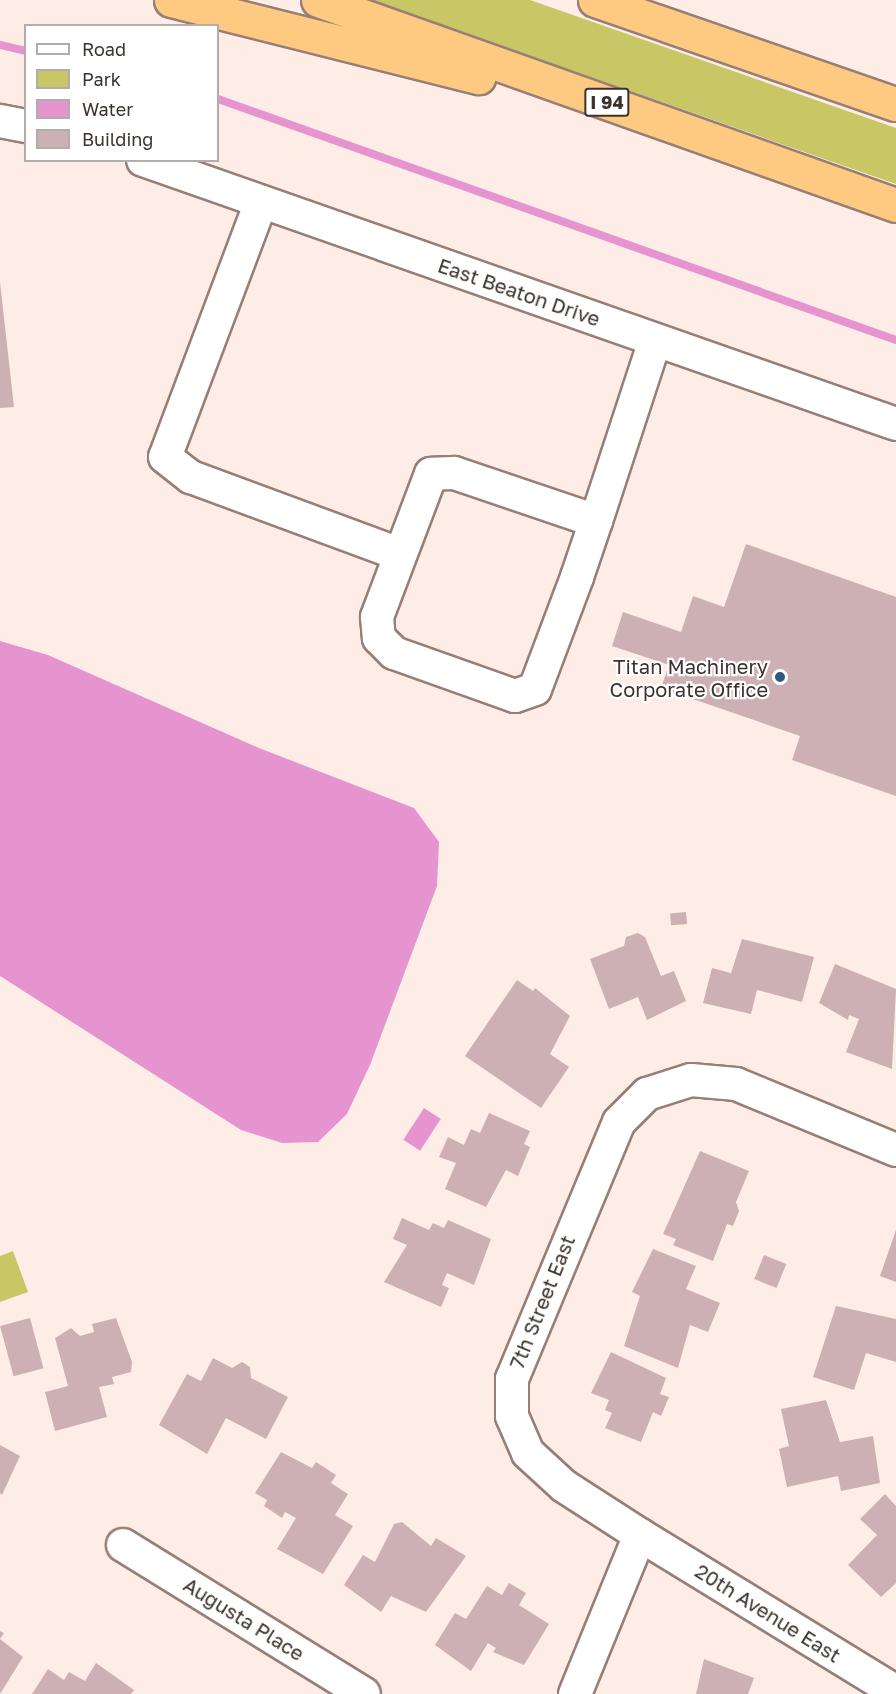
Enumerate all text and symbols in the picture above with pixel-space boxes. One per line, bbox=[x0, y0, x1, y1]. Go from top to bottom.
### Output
legend bbox=[24, 24, 219, 162]
text: Road bbox=[82, 38, 126, 60]
text: Park bbox=[82, 68, 121, 90]
road number: I 94 bbox=[583, 87, 631, 117]
text: Water bbox=[82, 98, 133, 120]
text: Building bbox=[82, 128, 153, 150]
street label: East Beaton Drive bbox=[435, 253, 603, 331]
place label: Titan Machinery Corporate Office bbox=[610, 654, 768, 701]
marker: Titan Machinery Corporate Office bbox=[773, 670, 787, 684]
street label: 7th Street East bbox=[504, 1232, 580, 1372]
street label: 20th Avenue East bbox=[691, 1559, 845, 1667]
street label: Augusta Place bbox=[179, 1572, 309, 1666]

